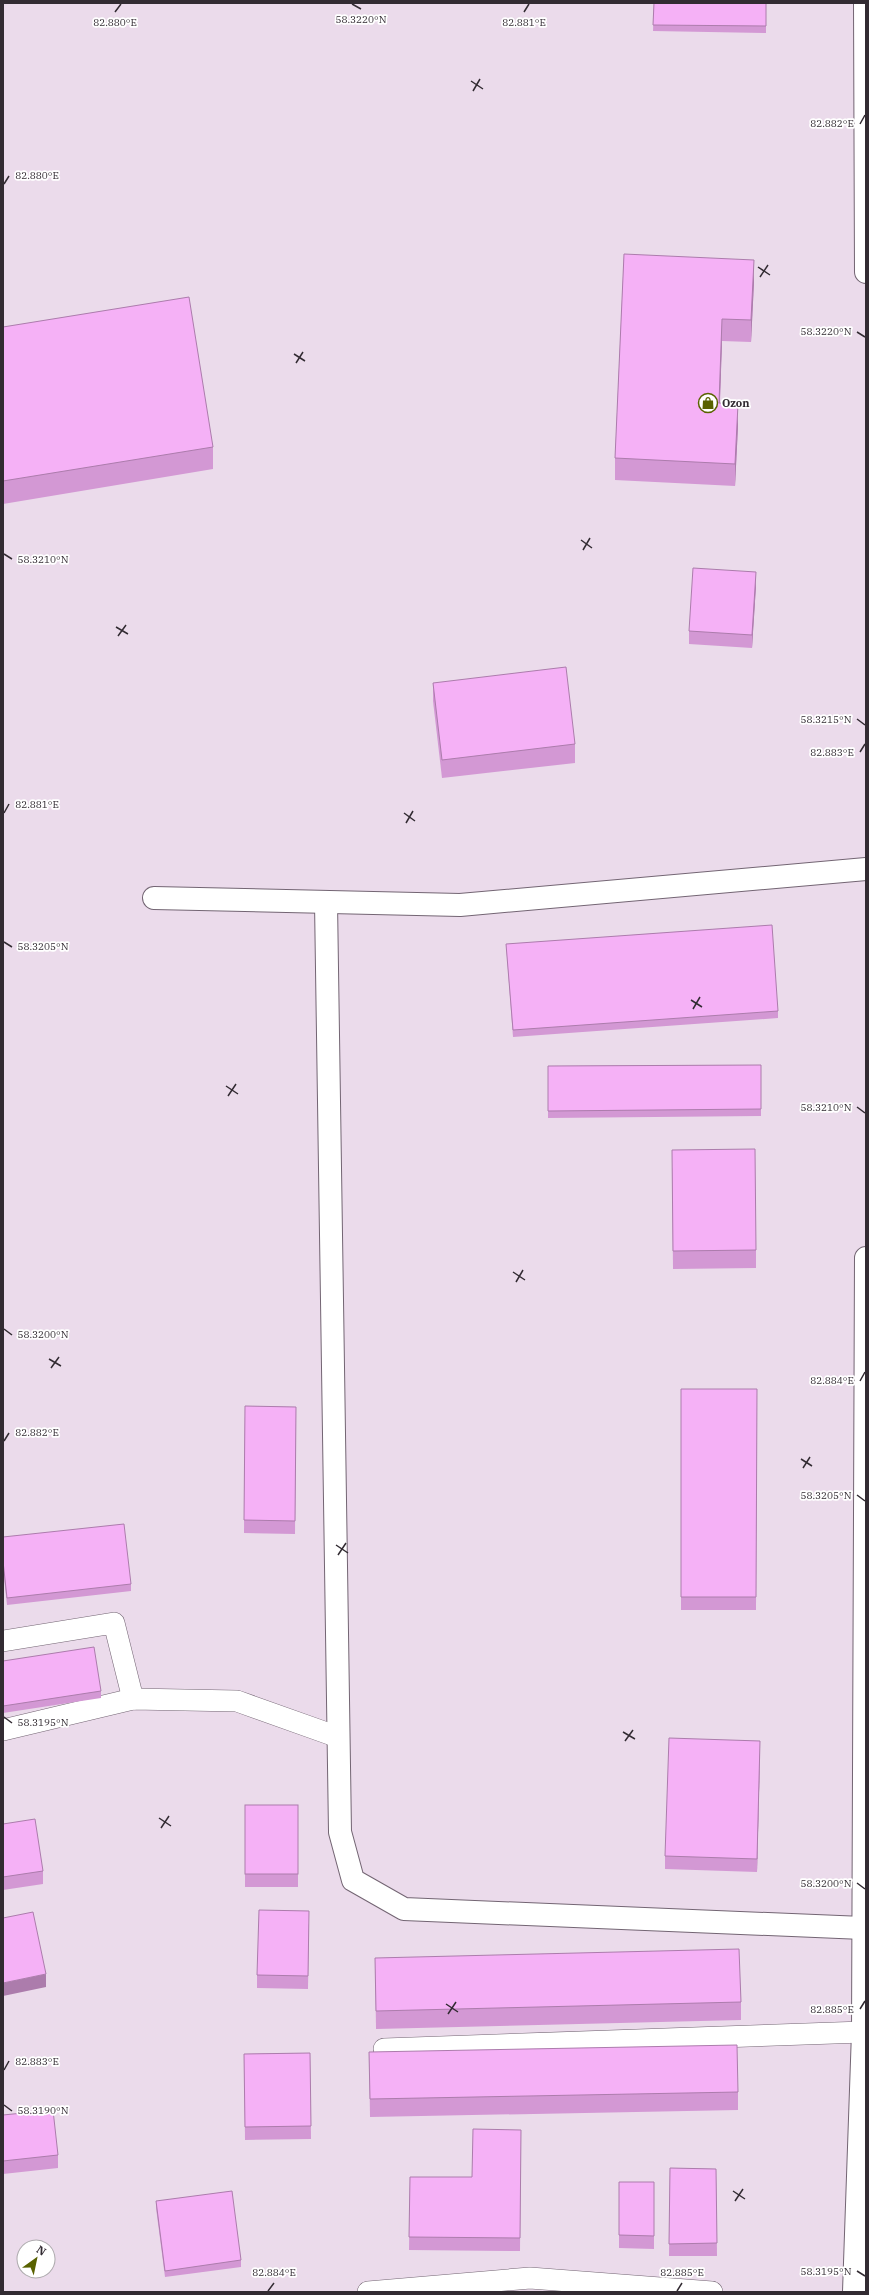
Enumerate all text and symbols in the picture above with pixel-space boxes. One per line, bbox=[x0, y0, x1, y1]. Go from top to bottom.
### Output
text: 58.3220°N bbox=[335, 13, 387, 26]
text: 82.880°E bbox=[93, 16, 137, 29]
text: 82.881°E bbox=[502, 16, 546, 29]
text: 82.882°E bbox=[810, 117, 854, 130]
text: 82.880°E bbox=[15, 169, 59, 182]
text: 58.3220°N bbox=[800, 325, 852, 338]
shop icon: Ozon bbox=[697, 392, 719, 414]
place label: Ozon bbox=[722, 396, 750, 410]
text: 58.3210°N bbox=[17, 553, 69, 566]
text: 58.3215°N bbox=[800, 713, 852, 726]
text: 82.883°E bbox=[810, 746, 854, 759]
text: 82.881°E bbox=[15, 798, 59, 811]
text: 58.3205°N bbox=[17, 940, 69, 953]
text: 58.3210°N bbox=[800, 1101, 852, 1114]
text: 58.3200°N bbox=[17, 1328, 69, 1341]
text: 82.884°E bbox=[810, 1374, 854, 1387]
text: 82.882°E bbox=[15, 1426, 59, 1439]
text: 58.3205°N bbox=[800, 1489, 852, 1502]
text: 58.3195°N bbox=[17, 1716, 69, 1729]
text: 58.3200°N bbox=[800, 1877, 852, 1890]
text: 82.885°E bbox=[810, 2003, 854, 2016]
text: 82.883°E bbox=[15, 2055, 59, 2068]
text: 58.3190°N bbox=[17, 2104, 69, 2117]
north arrow bbox=[16, 2239, 56, 2279]
text: N bbox=[34, 2242, 49, 2259]
text: 58.3195°N bbox=[800, 2265, 852, 2278]
text: 82.884°E bbox=[252, 2266, 296, 2279]
text: 82.885°E bbox=[660, 2266, 704, 2279]

